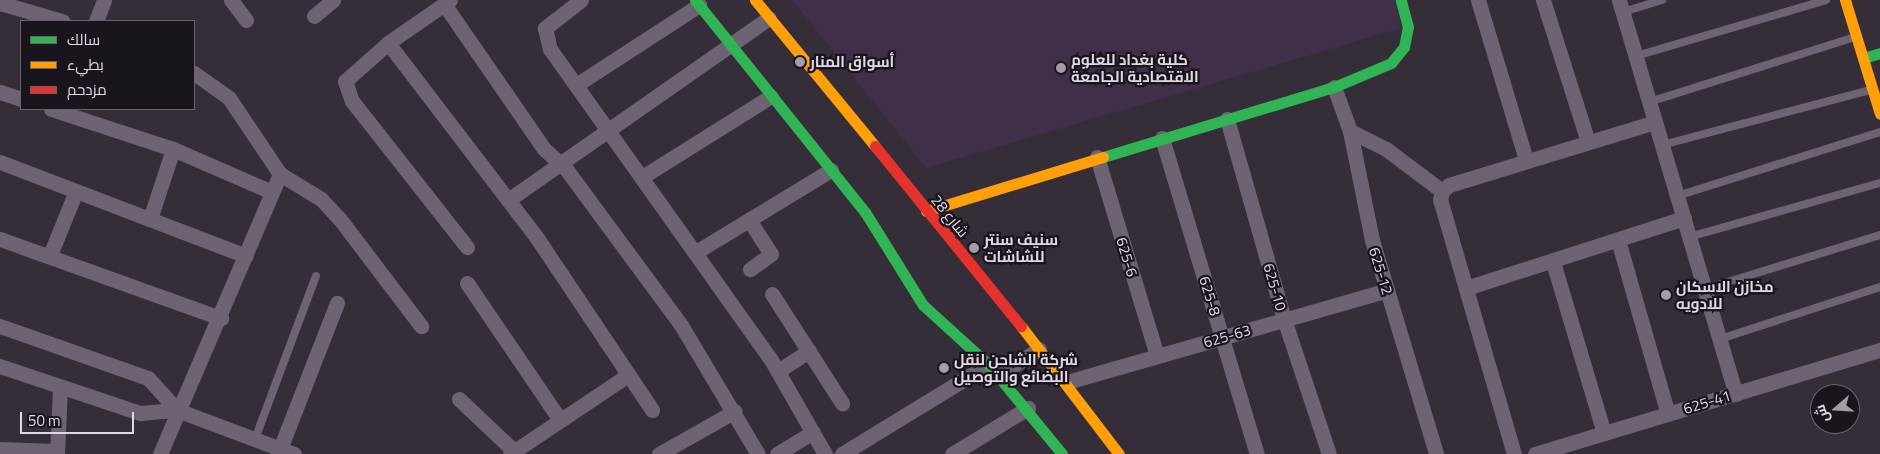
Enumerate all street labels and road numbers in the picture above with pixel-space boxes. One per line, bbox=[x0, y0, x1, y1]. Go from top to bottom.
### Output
street label: شارع 28 bbox=[928, 191, 972, 241]
street label: 625-6 bbox=[1113, 235, 1141, 279]
street label: 625-12 bbox=[1365, 245, 1397, 297]
street label: 625-10 bbox=[1260, 261, 1290, 313]
street label: 625-8 bbox=[1196, 274, 1224, 318]
street label: 625-63 bbox=[1201, 321, 1253, 351]
street label: 625-41 bbox=[1681, 386, 1733, 418]

